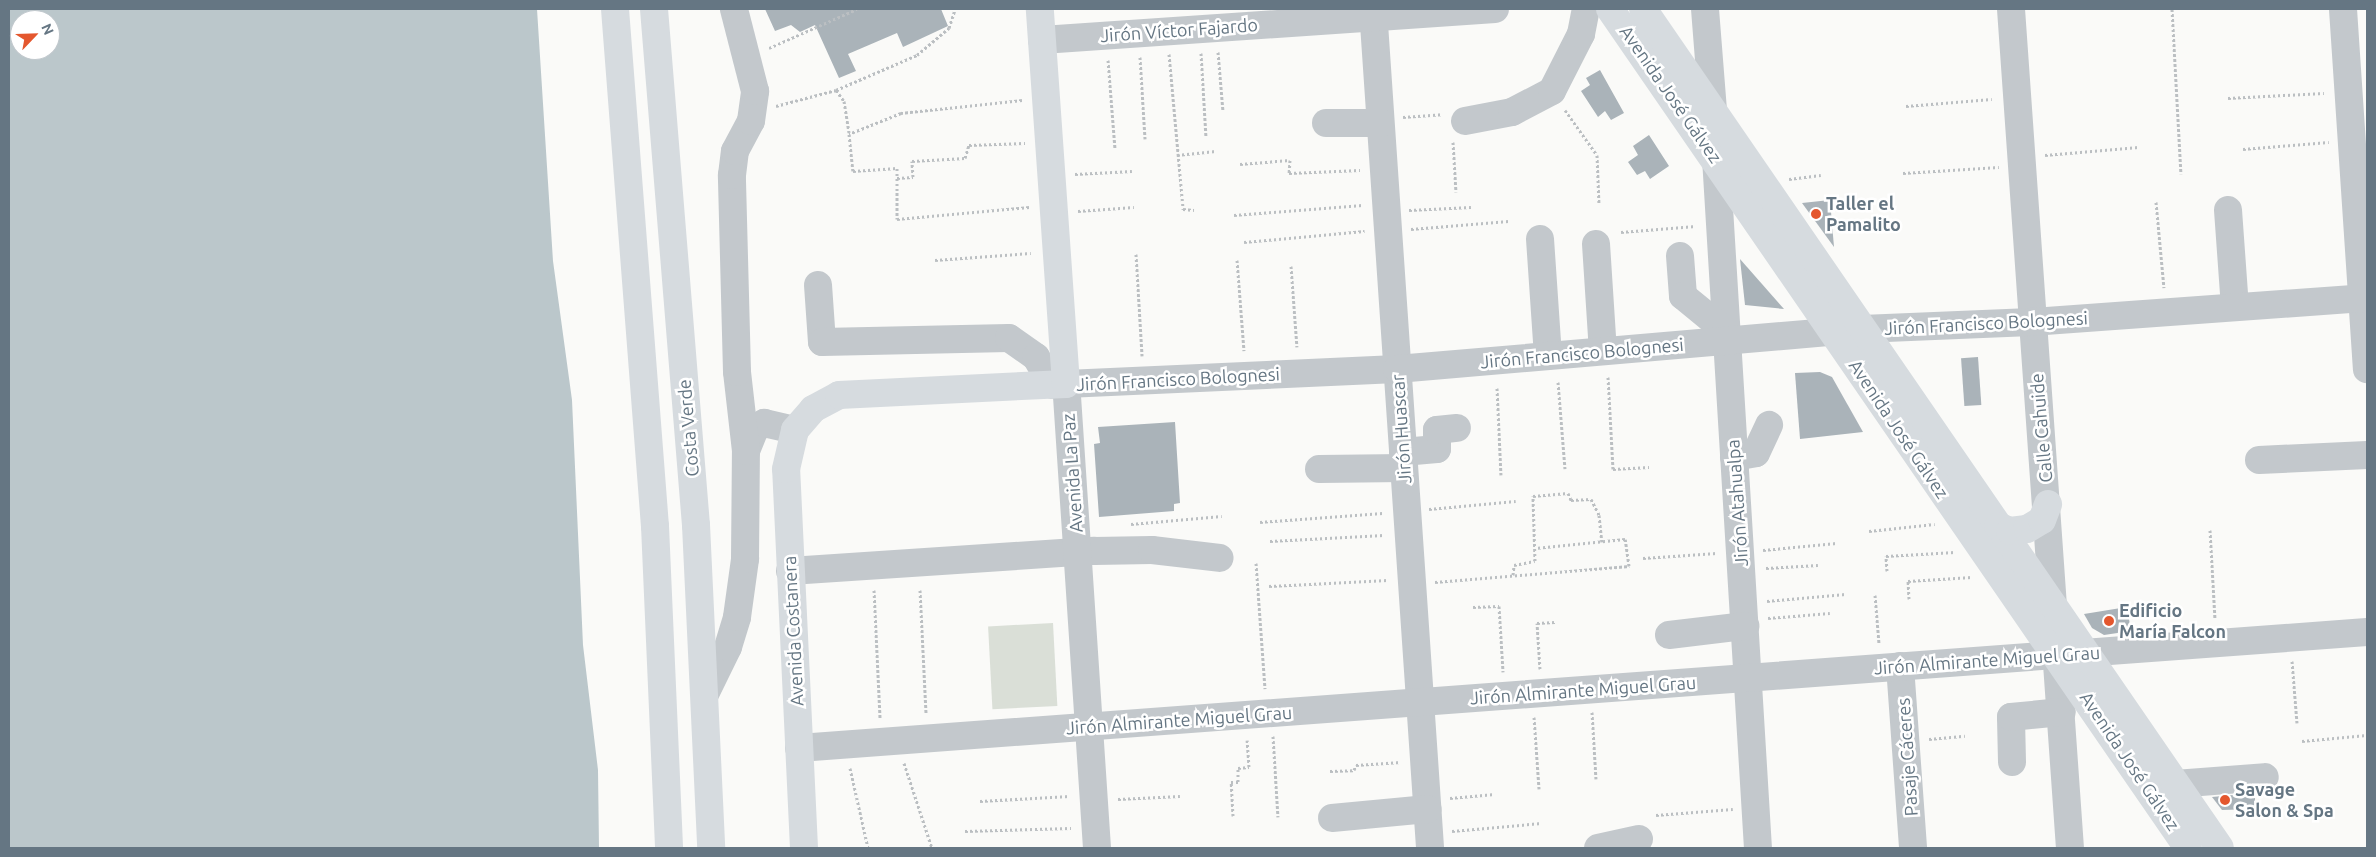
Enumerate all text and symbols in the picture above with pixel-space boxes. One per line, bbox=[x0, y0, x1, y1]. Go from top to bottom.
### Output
north arrow bbox=[10, 10, 60, 60]
street label: Jirón Víctor Fajardo bbox=[1100, 14, 1258, 46]
text: N bbox=[38, 21, 57, 37]
street label: Avenida José Gálvez bbox=[1615, 21, 1727, 167]
place label: Taller el Pamalito bbox=[1826, 193, 1901, 235]
marker: Taller el Pamalito bbox=[1810, 208, 1822, 220]
street label: Jirón Francisco Bolognesi bbox=[1884, 307, 2088, 339]
street label: Jirón Francisco Bolognesi bbox=[1479, 333, 1685, 373]
street label: Avenida José Gálvez bbox=[1845, 355, 1953, 503]
street label: Jirón Francisco Bolognesi bbox=[1076, 363, 1280, 395]
street label: Calle Cahuide bbox=[2025, 373, 2057, 483]
street label: Jirón Huascar bbox=[1386, 374, 1416, 484]
street label: Costa Verde bbox=[673, 378, 703, 478]
street label: Avenida La Paz bbox=[1057, 413, 1087, 533]
street label: Jirón Atahualpa bbox=[1722, 439, 1752, 567]
street label: Avenida Costanera bbox=[778, 555, 808, 707]
place label: Edificio María Falcon bbox=[2119, 600, 2226, 642]
marker: Edificio María Falcon bbox=[2103, 615, 2115, 627]
street label: Jirón Almirante Miguel Grau bbox=[1873, 641, 2101, 679]
street label: Jirón Almirante Miguel Grau bbox=[1469, 671, 1697, 709]
street label: Avenida José Gálvez bbox=[2076, 687, 2184, 835]
street label: Pasaje Cáceres bbox=[1892, 697, 1922, 817]
street label: Jirón Almirante Miguel Grau bbox=[1065, 701, 1293, 739]
place label: Savage Salon & Spa bbox=[2235, 779, 2334, 822]
marker: Savage Salon & Spa bbox=[2219, 794, 2231, 806]

